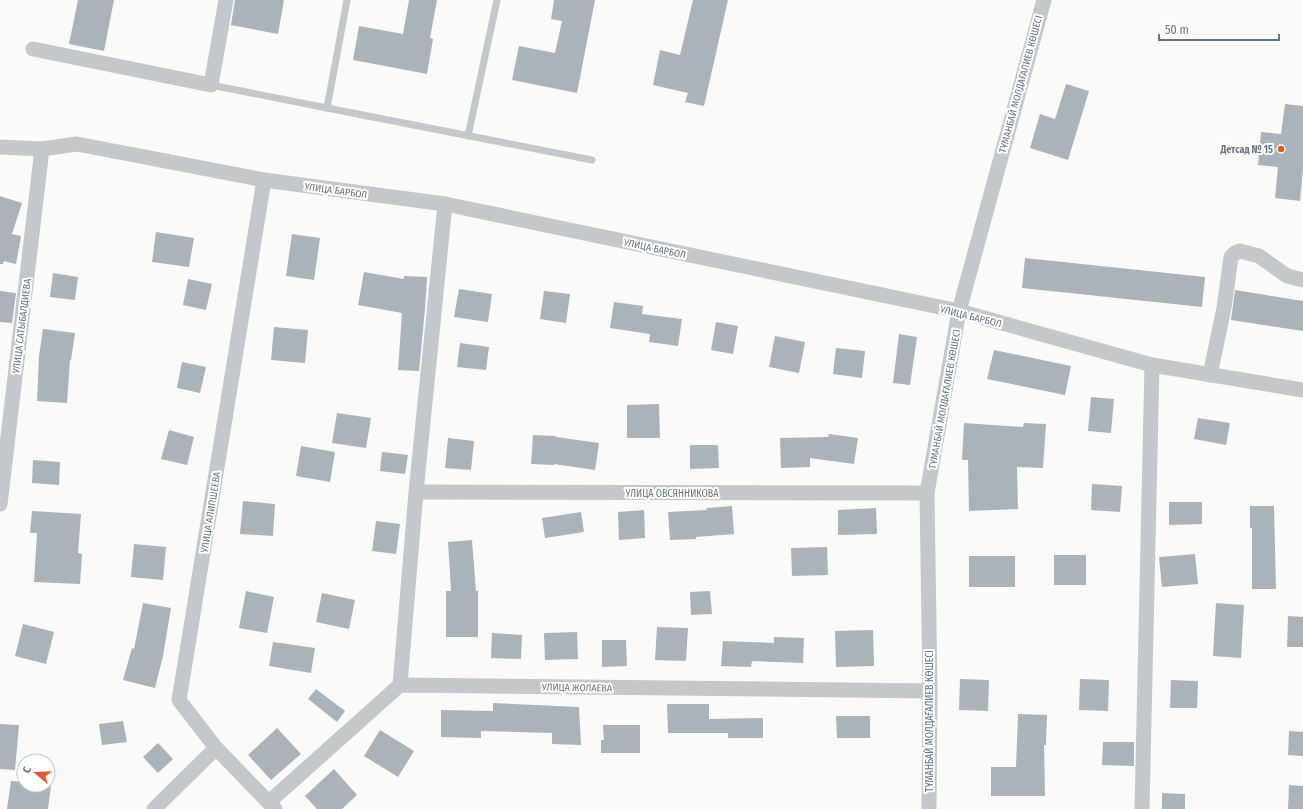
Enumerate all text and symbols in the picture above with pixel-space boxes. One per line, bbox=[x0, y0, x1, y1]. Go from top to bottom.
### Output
street label: ТҰМАНБАЙ МОЛДАҒАЛИЕВ КӨШЕСІ bbox=[996, 14, 1045, 154]
scale bar bbox=[1159, 16, 1279, 42]
text: 50 m bbox=[1165, 23, 1189, 37]
place label: Детсад № 15 bbox=[1219, 144, 1273, 156]
marker: Детсад № 15 bbox=[1276, 144, 1286, 154]
street label: УЛИЦА БАРБОЛ bbox=[303, 181, 368, 201]
street label: УЛИЦА БАРБОЛ bbox=[622, 236, 687, 261]
street label: УЛИЦА САТЫБАЛДИЕВА bbox=[10, 277, 34, 375]
street label: УЛИЦА БАРБОЛ bbox=[938, 303, 1003, 330]
street label: ТҰМАНБАЙ МОЛДАҒАЛИЕВ КӨШЕСІ bbox=[926, 328, 963, 470]
street label: УЛИЦА АЛИПШЕЕВА bbox=[199, 470, 223, 554]
street label: УЛИЦА ОВСЯННИКОВА bbox=[625, 488, 719, 500]
street label: ТҰМАНБАЙ МОЛДАҒАЛИЕВ КӨШЕСІ bbox=[923, 650, 936, 792]
street label: УЛИЦА ЖОЛАЕВА bbox=[541, 681, 613, 695]
north arrow bbox=[16, 753, 56, 793]
text: С bbox=[20, 765, 34, 775]

